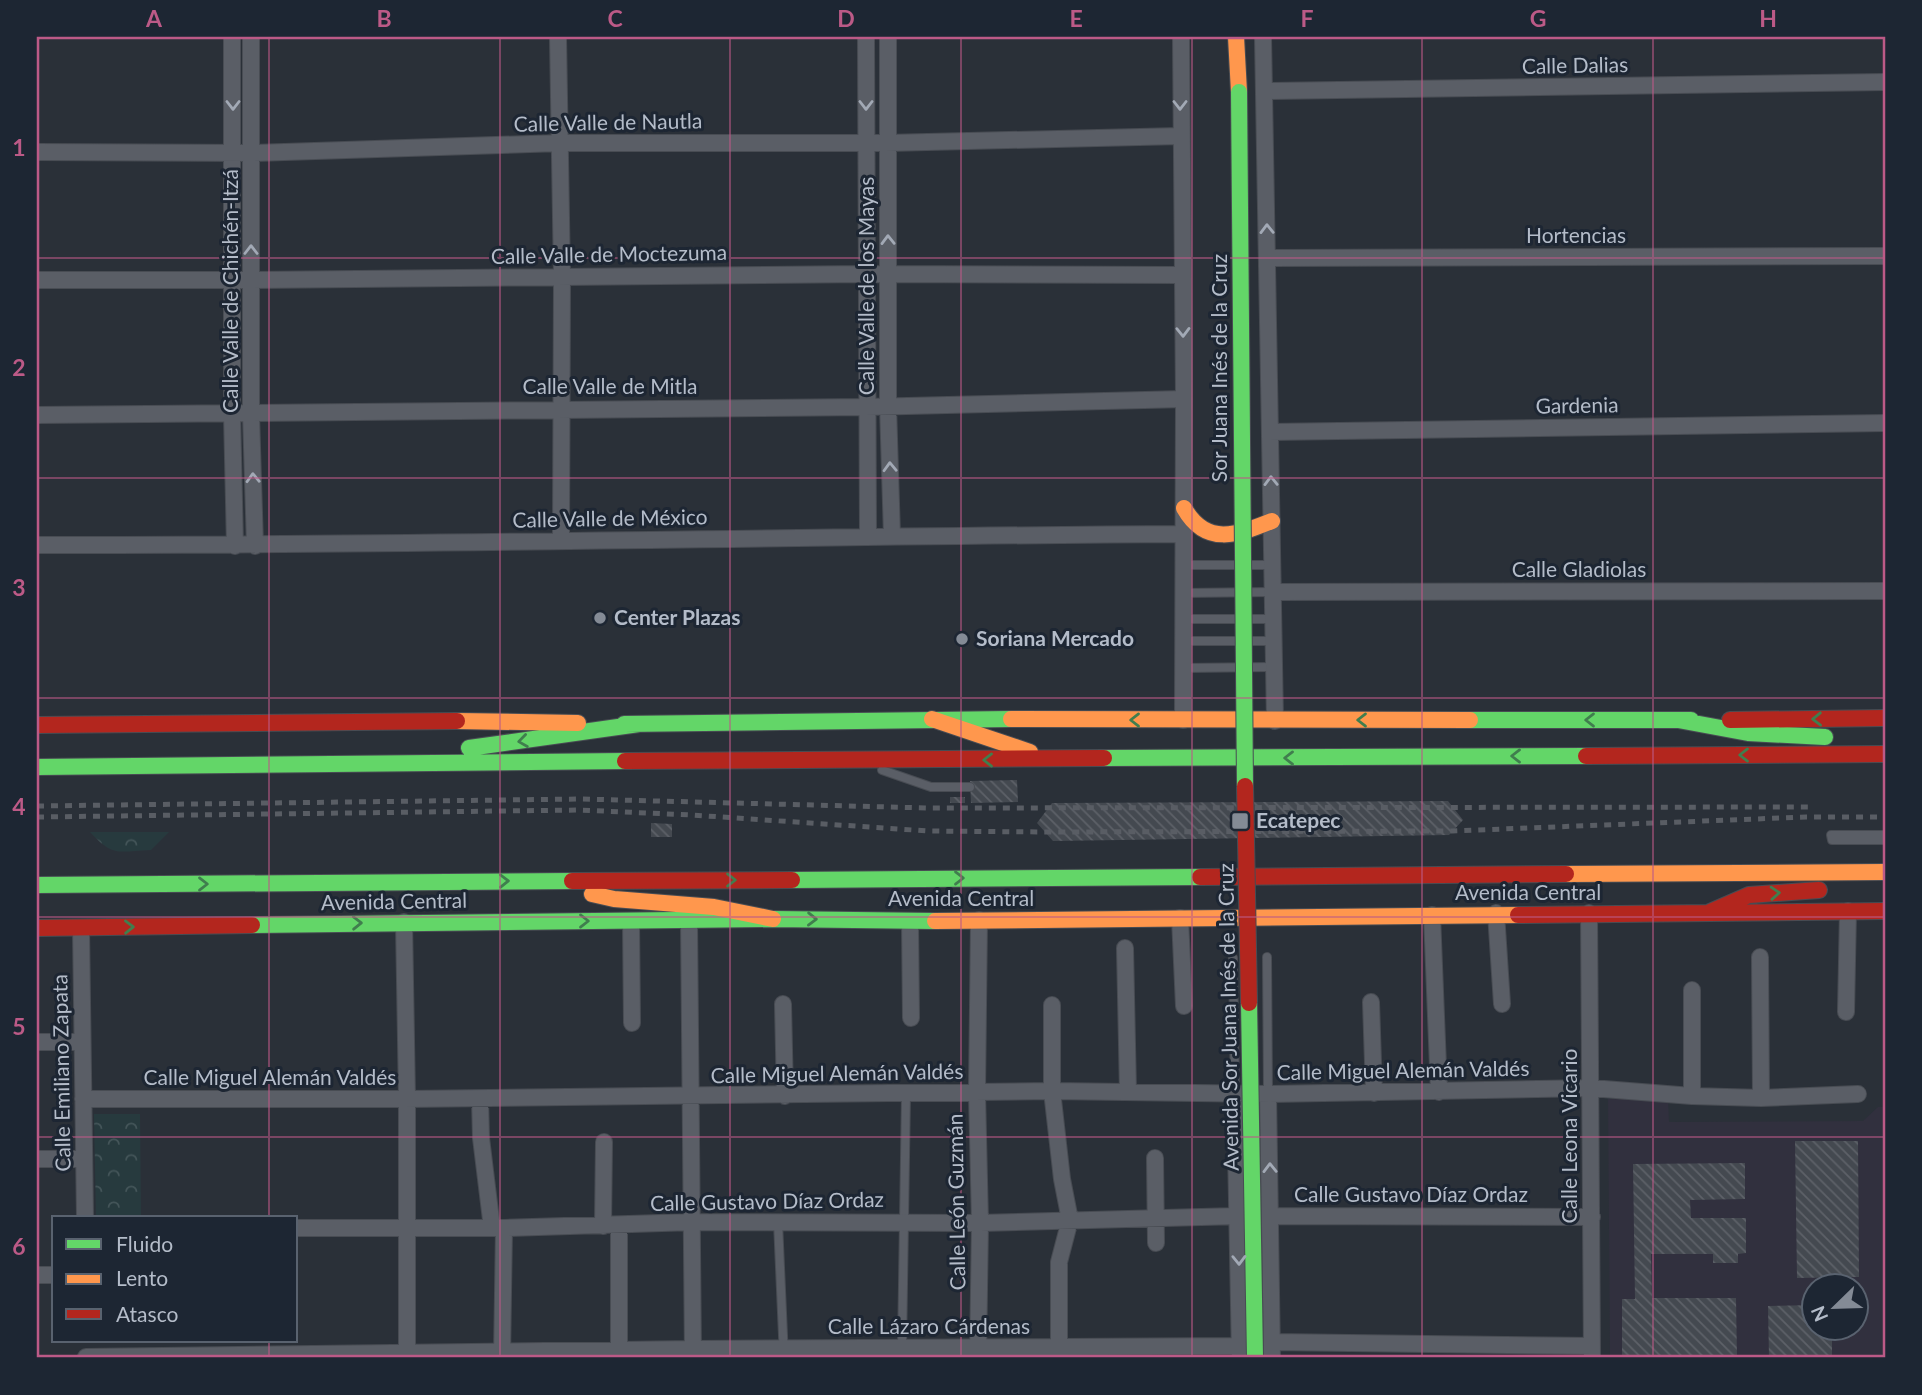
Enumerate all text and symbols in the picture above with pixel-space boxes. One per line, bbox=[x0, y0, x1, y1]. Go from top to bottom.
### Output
text: A bbox=[145, 4, 163, 32]
text: B bbox=[376, 4, 392, 32]
text: C bbox=[607, 4, 623, 32]
text: D bbox=[837, 4, 855, 32]
text: E bbox=[1069, 4, 1083, 32]
text: F bbox=[1300, 4, 1314, 32]
text: G bbox=[1530, 4, 1546, 32]
text: H bbox=[1759, 4, 1777, 32]
street label: Calle Dalias bbox=[1522, 51, 1628, 78]
one-way arrow bbox=[225, 100, 241, 111]
one-way arrow bbox=[858, 100, 874, 111]
one-way arrow bbox=[1172, 100, 1188, 111]
street label: Calle Valle de Nautla bbox=[513, 107, 702, 136]
text: 1 bbox=[12, 133, 26, 161]
street label: Calle Valle de Chichén-Itzá bbox=[217, 169, 242, 413]
street label: Calle Valle de los Mayas bbox=[853, 177, 878, 395]
street label: Hortencias bbox=[1526, 222, 1626, 247]
one-way arrow bbox=[1259, 223, 1274, 234]
one-way arrow bbox=[881, 234, 896, 245]
street label: Calle Valle de Moctezuma bbox=[491, 239, 727, 268]
one-way arrow bbox=[244, 245, 259, 256]
street label: Sor Juana Inés de la Cruz bbox=[1206, 254, 1231, 482]
one-way arrow bbox=[1175, 328, 1191, 338]
text: 2 bbox=[12, 353, 26, 381]
street label: Calle Valle de Mitla bbox=[522, 373, 698, 398]
street label: Gardenia bbox=[1535, 391, 1619, 418]
one-way arrow bbox=[883, 462, 898, 473]
one-way arrow bbox=[246, 472, 261, 483]
one-way arrow bbox=[1263, 475, 1279, 486]
street label: Calle Valle de México bbox=[512, 503, 708, 532]
street label: Calle Gladiolas bbox=[1512, 556, 1646, 581]
text: 3 bbox=[12, 573, 26, 601]
place label: Center Plazas bbox=[614, 604, 740, 629]
marker: Center Plazas bbox=[592, 610, 608, 626]
place label: Soriana Mercado bbox=[976, 625, 1134, 650]
marker: Soriana Mercado bbox=[954, 631, 970, 647]
one-way arrow bbox=[1811, 711, 1822, 727]
one-way arrow bbox=[1129, 712, 1139, 728]
one-way arrow bbox=[1356, 712, 1367, 728]
one-way arrow bbox=[1584, 712, 1594, 728]
one-way arrow bbox=[517, 733, 529, 748]
one-way arrow bbox=[1738, 747, 1748, 763]
one-way arrow bbox=[1510, 748, 1521, 764]
one-way arrow bbox=[1283, 750, 1293, 766]
one-way arrow bbox=[982, 752, 992, 768]
text: 4 bbox=[12, 792, 26, 820]
place label: Ecatepec bbox=[1256, 807, 1340, 832]
marker: Ecatepec bbox=[1230, 811, 1250, 831]
street label: Avenida Sor Juana Inés de la Cruz bbox=[1212, 863, 1243, 1171]
one-way arrow bbox=[954, 870, 965, 886]
one-way arrow bbox=[727, 872, 737, 888]
one-way arrow bbox=[499, 874, 510, 889]
one-way arrow bbox=[198, 876, 209, 892]
street label: Avenida Central bbox=[1455, 879, 1601, 904]
street label: Avenida Central bbox=[888, 885, 1034, 910]
one-way arrow bbox=[1769, 886, 1780, 901]
street label: Avenida Central bbox=[321, 887, 467, 914]
one-way arrow bbox=[807, 912, 818, 927]
one-way arrow bbox=[580, 913, 590, 929]
one-way arrow bbox=[352, 915, 363, 931]
one-way arrow bbox=[125, 919, 135, 935]
street label: Calle Emiliano Zapata bbox=[46, 974, 75, 1172]
text: 5 bbox=[12, 1012, 26, 1040]
street label: Calle Leona Vicario bbox=[1556, 1048, 1581, 1223]
street label: Calle Miguel Alemán Valdés bbox=[1276, 1055, 1530, 1084]
street label: Calle Miguel Alemán Valdés bbox=[710, 1058, 964, 1087]
street label: Calle Miguel Alemán Valdés bbox=[144, 1064, 396, 1089]
street label: Calle León Guzmán bbox=[941, 1113, 970, 1291]
one-way arrow bbox=[1262, 1162, 1277, 1173]
street label: Calle Gustavo Díaz Ordaz bbox=[1294, 1181, 1528, 1206]
street label: Calle Gustavo Díaz Ordaz bbox=[650, 1186, 884, 1215]
legend bbox=[52, 1216, 298, 1342]
text: Fluido bbox=[116, 1231, 173, 1256]
text: 6 bbox=[12, 1232, 26, 1260]
one-way arrow bbox=[1231, 1255, 1247, 1266]
text: Lento bbox=[116, 1265, 168, 1290]
north arrow bbox=[1800, 1272, 1870, 1342]
text: Atasco bbox=[116, 1301, 178, 1326]
text: N bbox=[1805, 1303, 1832, 1325]
street label: Calle Lázaro Cárdenas bbox=[828, 1313, 1030, 1338]

